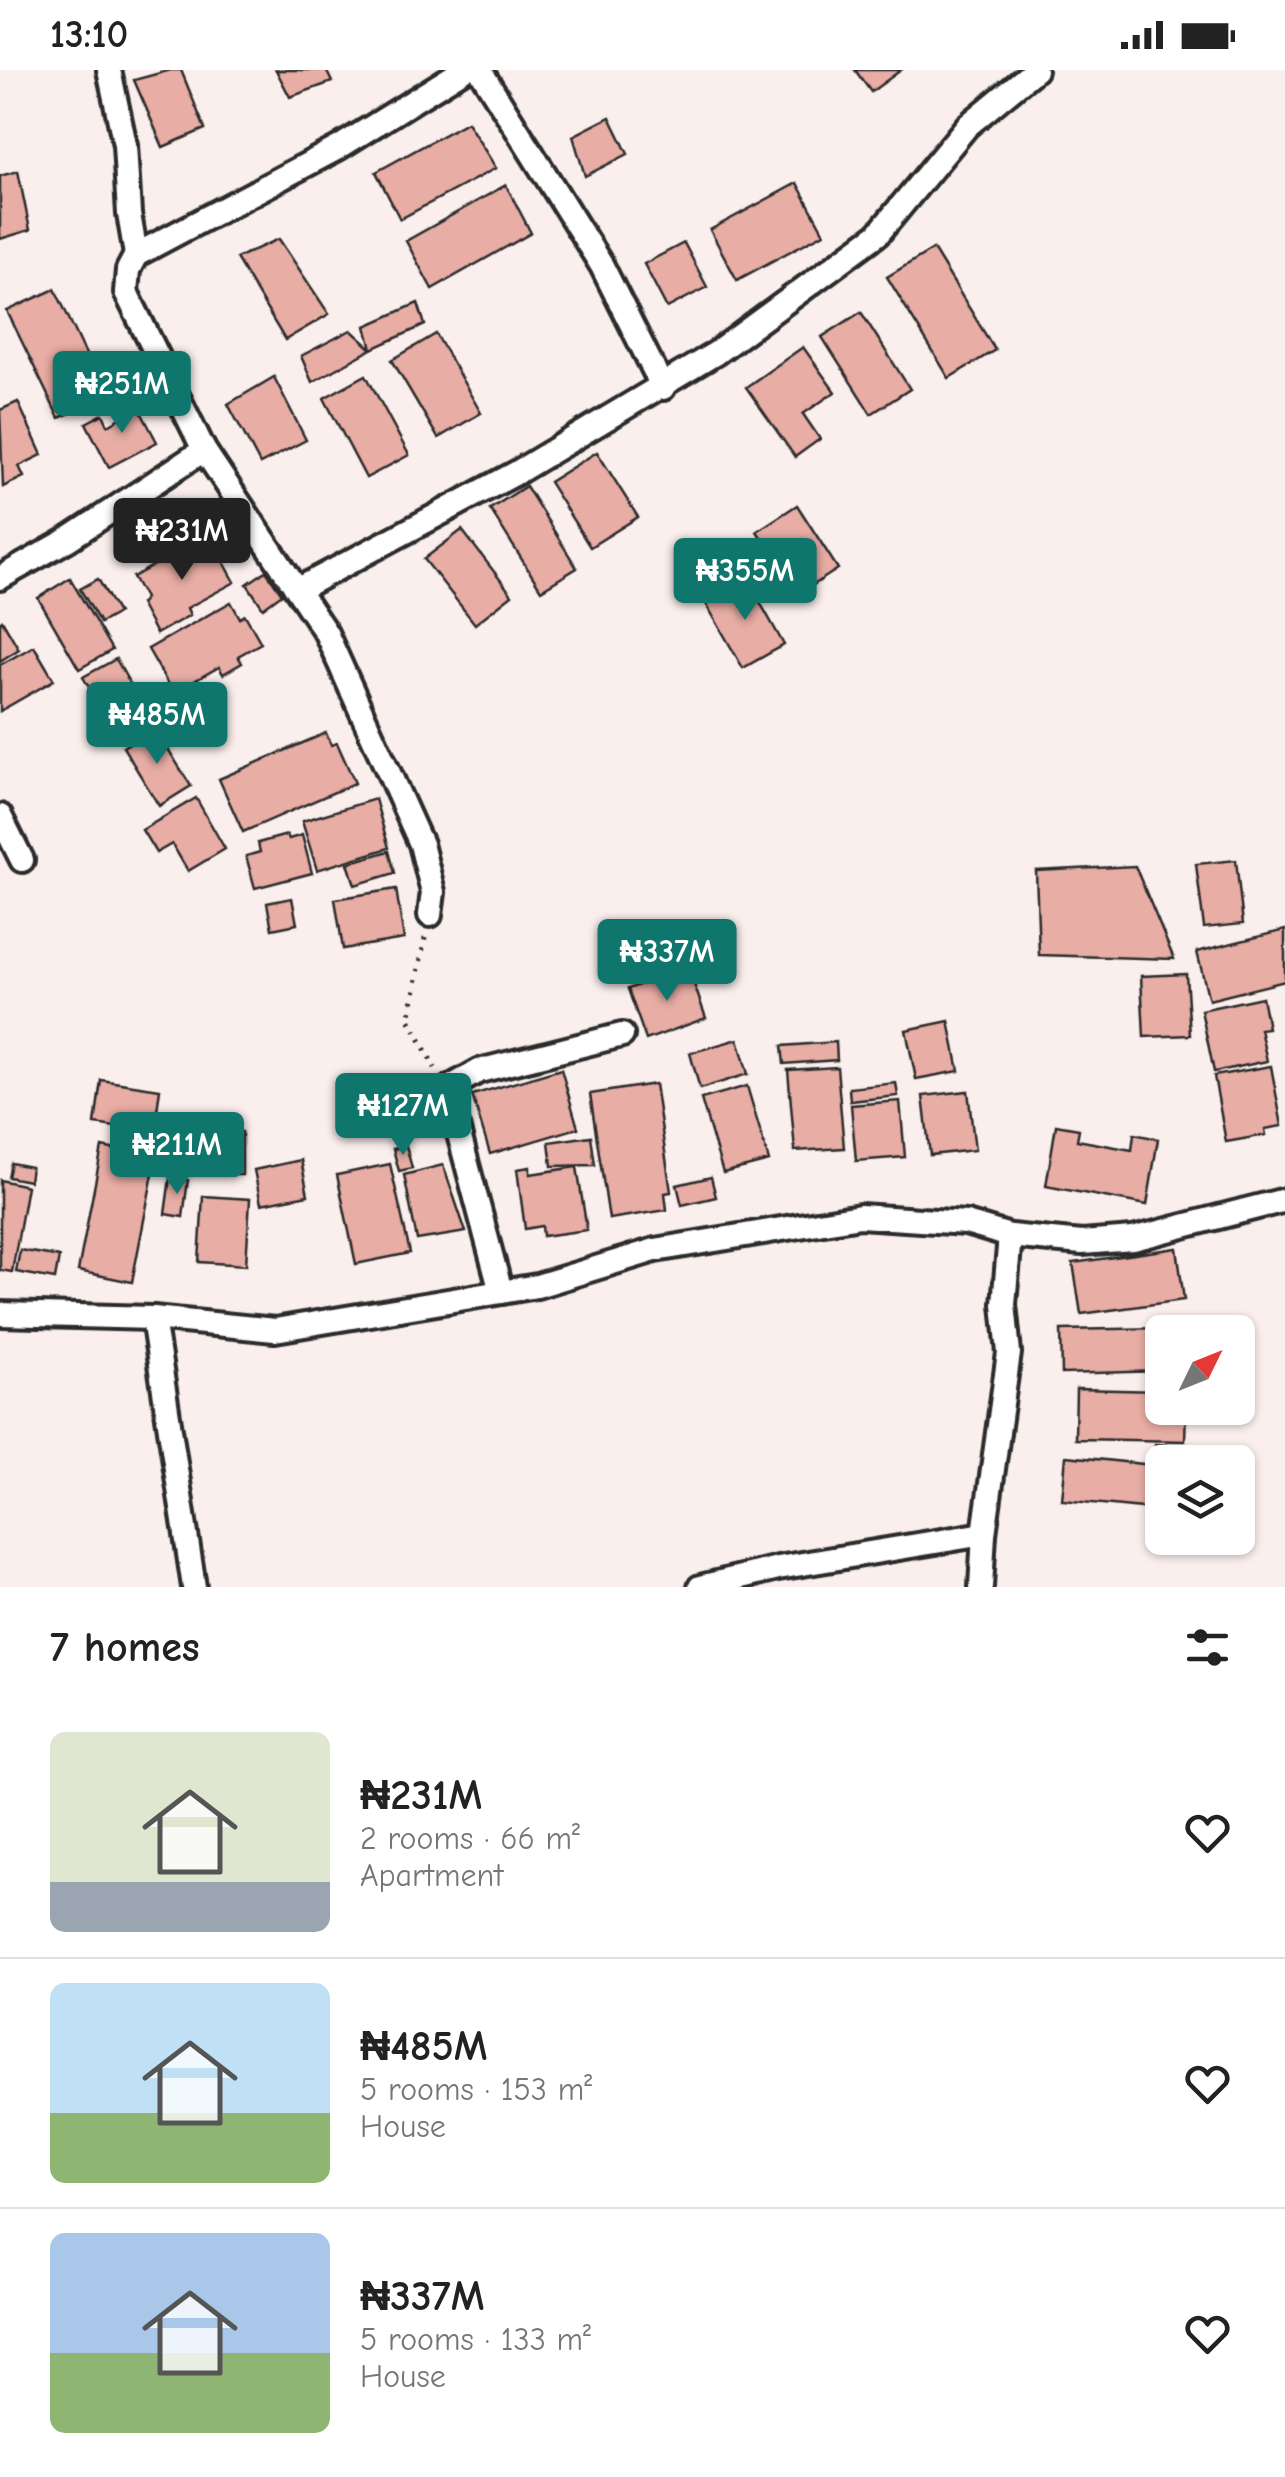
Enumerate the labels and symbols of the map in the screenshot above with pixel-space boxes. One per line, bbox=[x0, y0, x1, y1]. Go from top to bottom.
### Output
pin: ₦251M bbox=[52, 351, 192, 436]
pin: ₦231M bbox=[112, 498, 252, 583]
pin: ₦355M bbox=[675, 538, 815, 623]
pin: ₦485M bbox=[87, 682, 227, 767]
pin: ₦337M bbox=[597, 919, 737, 1004]
pin: ₦127M bbox=[333, 1073, 473, 1158]
pin: ₦211M bbox=[107, 1112, 247, 1197]
north arrow bbox=[1145, 1315, 1255, 1425]

